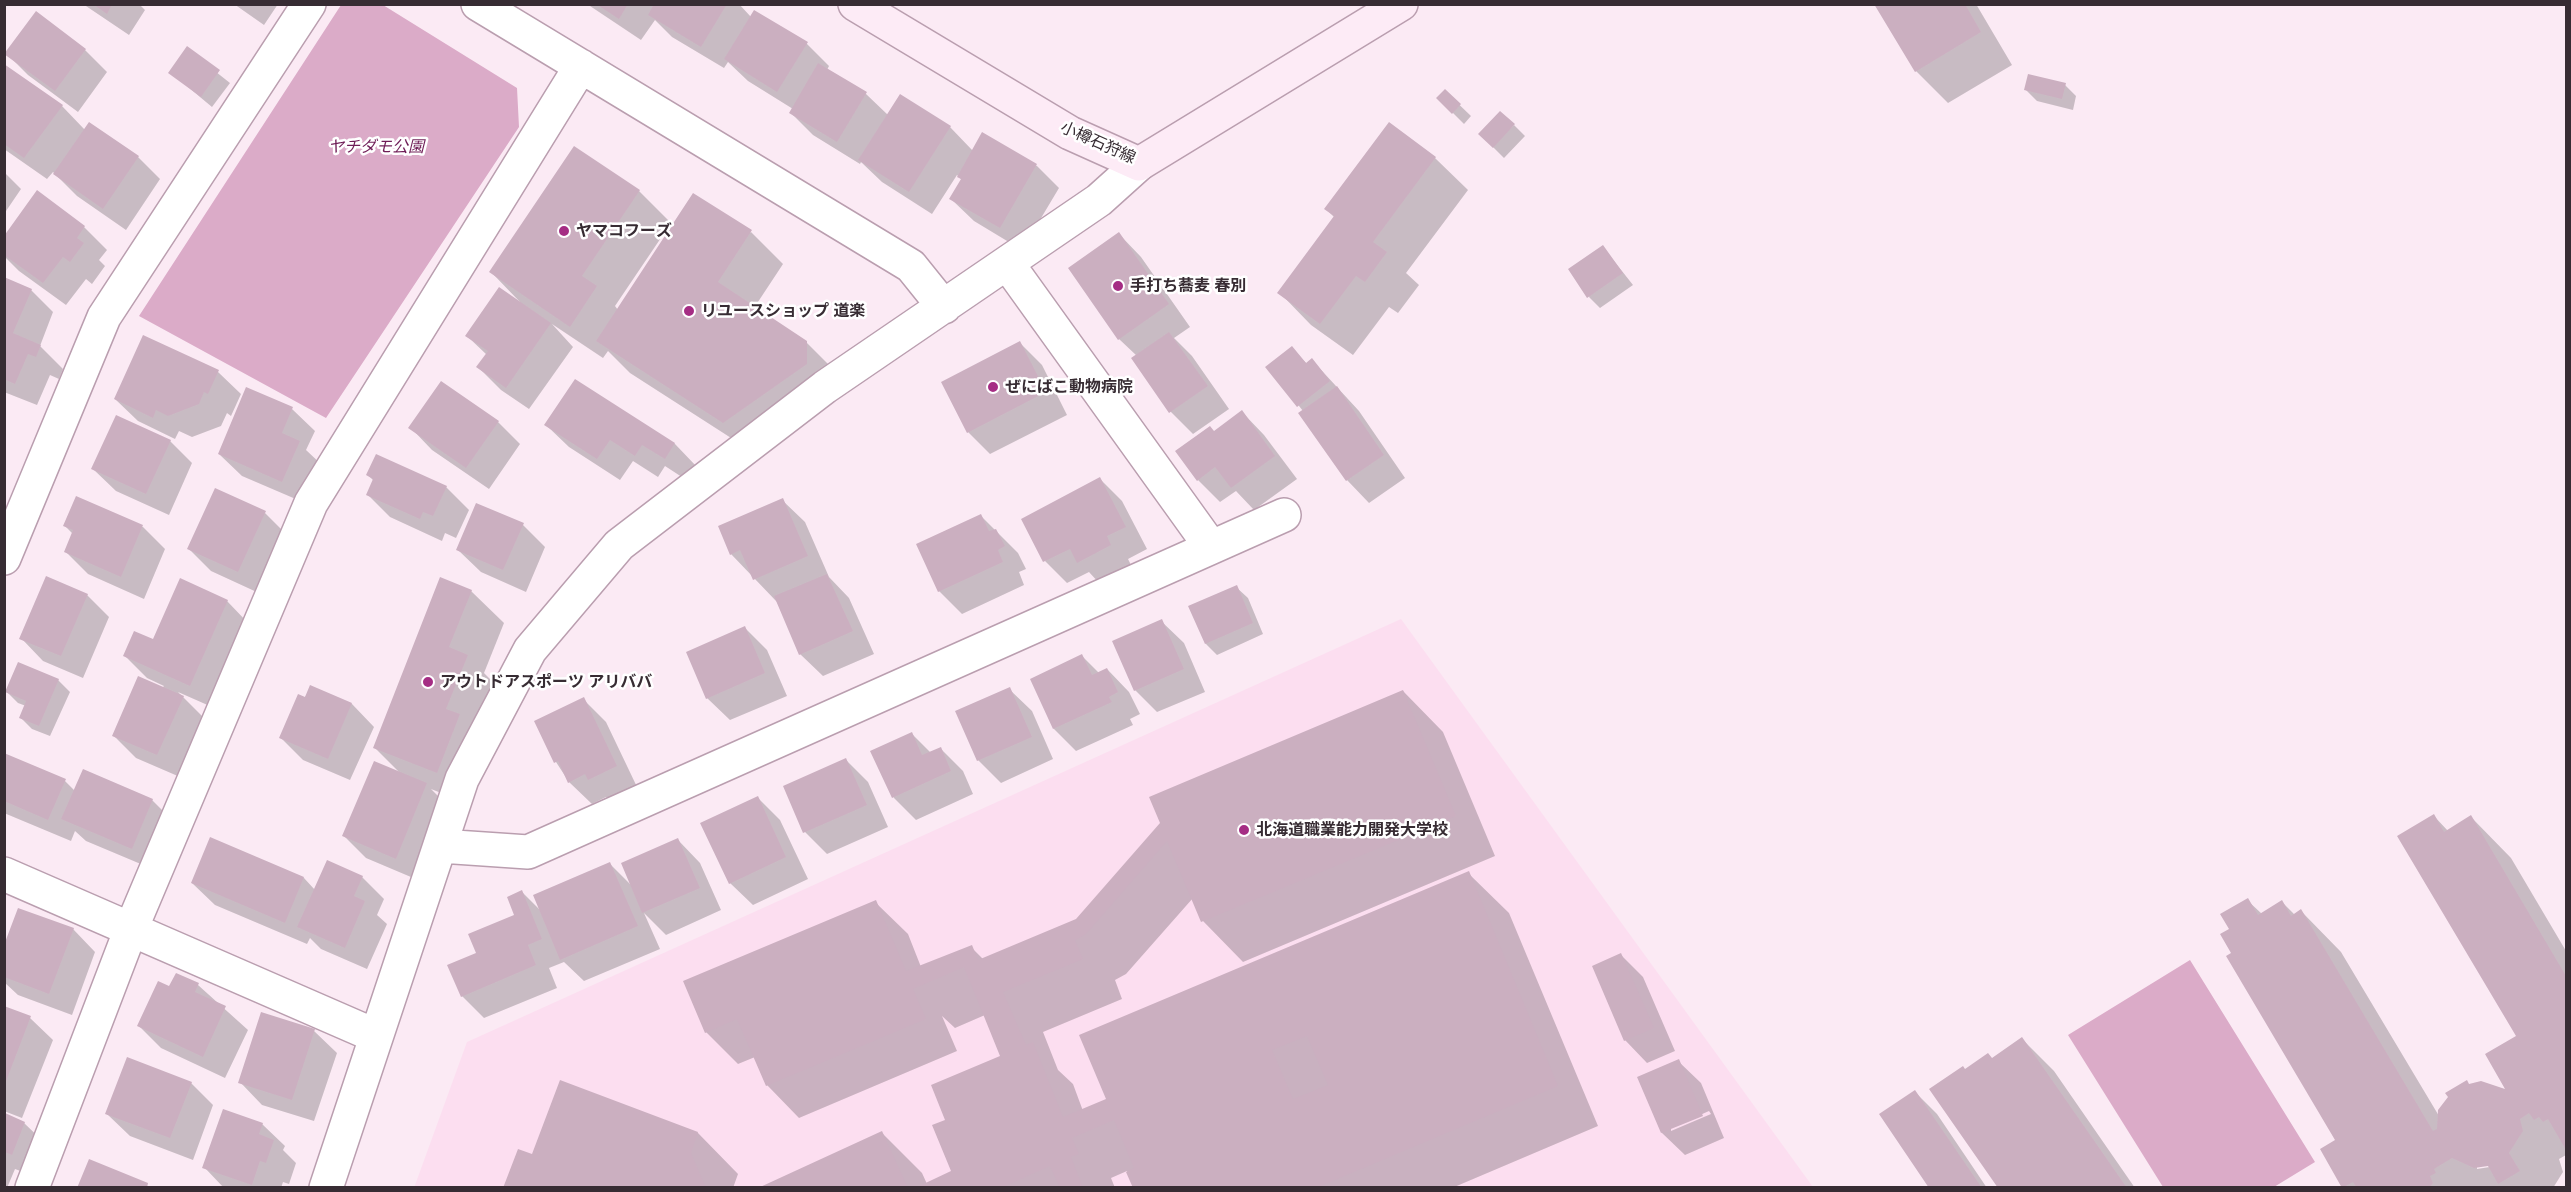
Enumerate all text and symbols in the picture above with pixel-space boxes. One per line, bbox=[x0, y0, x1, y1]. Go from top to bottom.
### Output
street label: 小樽石狩線 bbox=[1058, 118, 1138, 168]
park label: ヤチダモ公園 bbox=[328, 137, 424, 157]
place label: ヤマコフーズ bbox=[576, 221, 672, 241]
marker: ヤマコフーズ bbox=[557, 224, 571, 238]
place label: 手打ち蕎麦 春別 bbox=[1130, 276, 1246, 296]
marker: 手打ち蕎麦 春別 bbox=[1111, 279, 1125, 293]
place label: リユースショップ 道楽 bbox=[701, 301, 865, 321]
marker: リユースショップ 道楽 bbox=[682, 304, 696, 318]
place label: ぜにばこ動物病院 bbox=[1005, 377, 1133, 397]
marker: ぜにばこ動物病院 bbox=[986, 380, 1000, 394]
place label: アウトドアスポーツ アリババ bbox=[440, 672, 652, 692]
marker: アウトドアスポーツ アリババ bbox=[421, 675, 435, 689]
place label: 北海道職業能力開発大学校 bbox=[1256, 820, 1448, 840]
marker: 北海道職業能力開発大学校 bbox=[1237, 823, 1251, 837]

